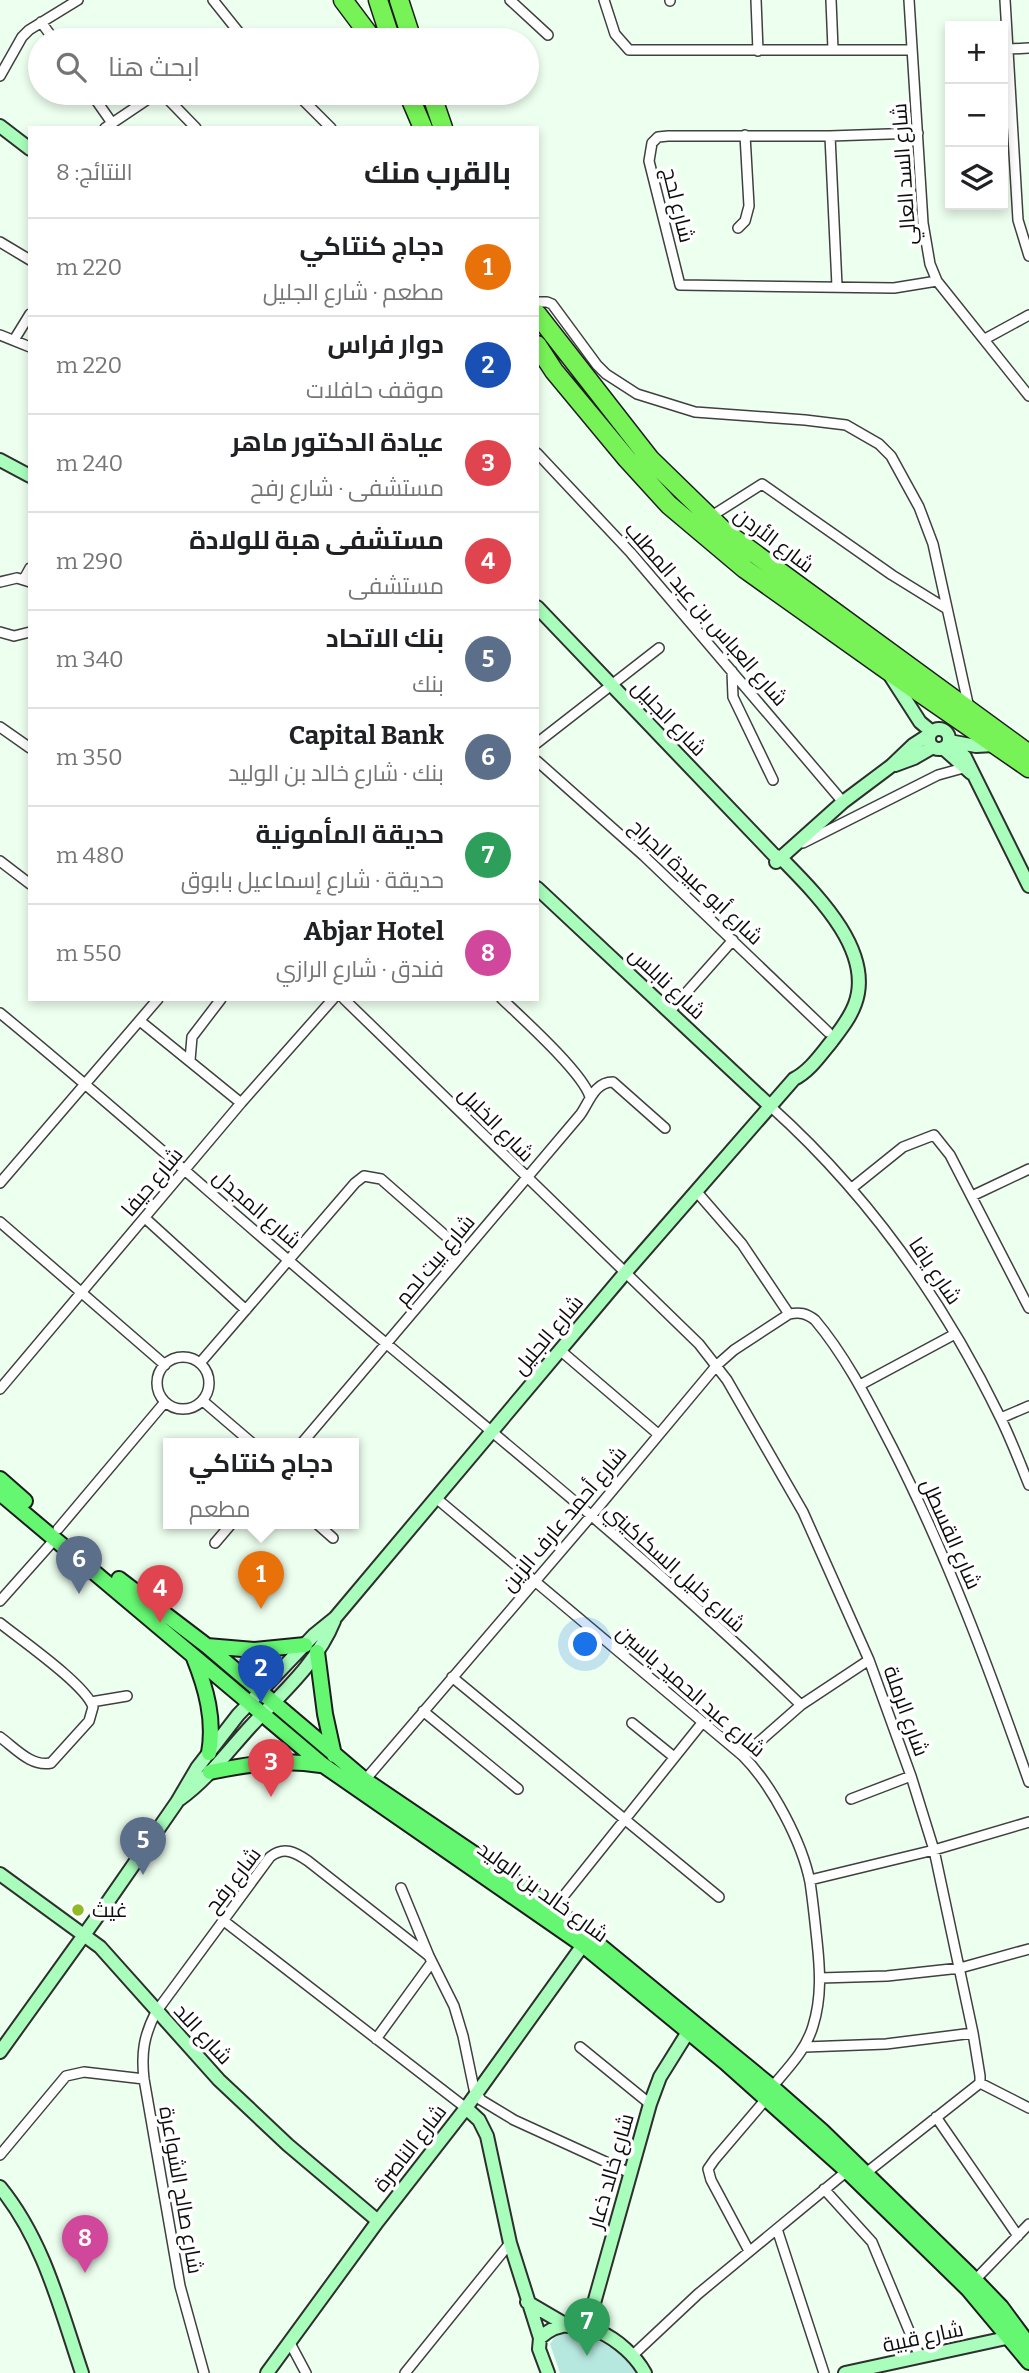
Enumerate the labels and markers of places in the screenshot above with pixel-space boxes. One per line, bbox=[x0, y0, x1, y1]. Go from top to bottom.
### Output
pin: 6 bbox=[56, 1536, 102, 1594]
pin: 1 bbox=[238, 1551, 284, 1609]
pin: 4 bbox=[137, 1565, 183, 1623]
pin: 2 bbox=[238, 1645, 284, 1703]
pin: 3 bbox=[248, 1739, 294, 1797]
pin: 5 bbox=[120, 1817, 166, 1875]
place label: غيث bbox=[92, 1897, 128, 1923]
marker: غيث bbox=[70, 1902, 86, 1918]
pin: 8 bbox=[62, 2215, 108, 2273]
pin: 7 bbox=[564, 2298, 610, 2356]

